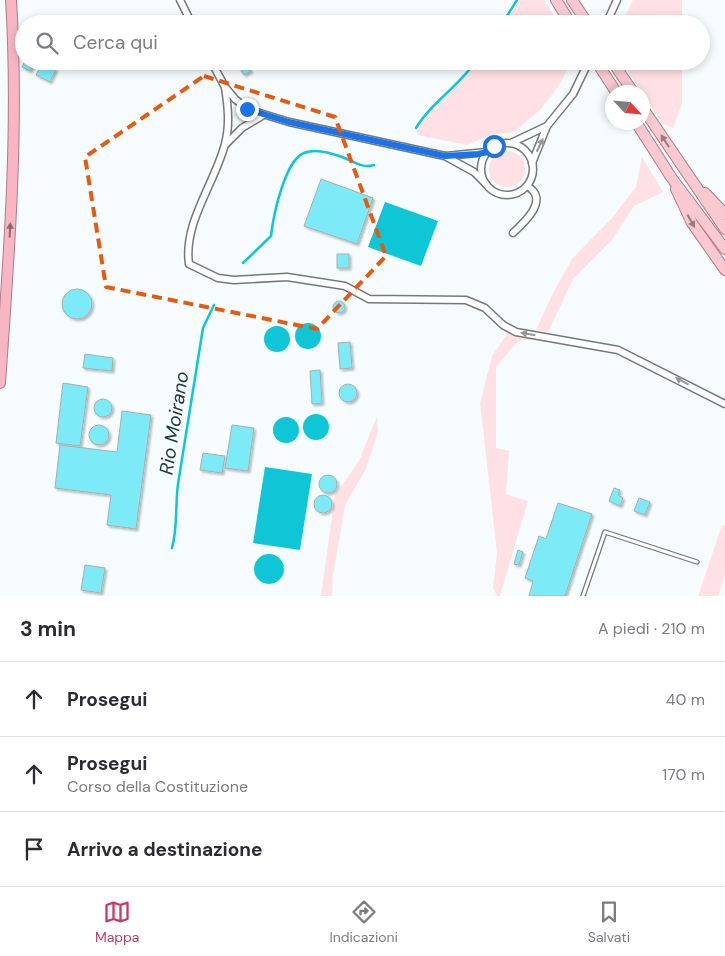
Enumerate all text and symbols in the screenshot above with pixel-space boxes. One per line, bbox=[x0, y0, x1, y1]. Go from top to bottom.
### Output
search box bbox=[15, 15, 710, 70]
icon: search bbox=[33, 29, 61, 57]
text: Cerca qui bbox=[73, 30, 158, 55]
north arrow bbox=[605, 85, 650, 130]
route end bbox=[236, 98, 259, 121]
route start bbox=[483, 135, 506, 158]
one-way arrow bbox=[660, 135, 670, 148]
one-way arrow bbox=[535, 137, 544, 152]
one-way arrow bbox=[687, 214, 695, 229]
one-way arrow bbox=[6, 222, 14, 238]
one-way arrow bbox=[520, 329, 536, 337]
water label: Rio Moirano bbox=[154, 370, 194, 476]
one-way arrow bbox=[675, 377, 689, 385]
text: 3 min bbox=[20, 615, 76, 643]
text: A piedi · 210 m bbox=[598, 618, 705, 639]
icon: ahead bbox=[20, 685, 48, 713]
text: Prosegui bbox=[67, 687, 147, 712]
text: 40 m bbox=[666, 689, 705, 710]
text: Prosegui bbox=[67, 751, 147, 776]
icon: ahead bbox=[20, 760, 48, 788]
text: 170 m bbox=[662, 764, 705, 785]
text: Corso della Costituzione bbox=[67, 776, 248, 797]
icon: arrive bbox=[20, 835, 48, 863]
text: Arrivo a destinazione bbox=[67, 837, 262, 862]
tab: Mappa bbox=[95, 898, 140, 946]
tab: Indicazioni bbox=[329, 898, 398, 946]
tab: Salvati bbox=[588, 898, 630, 946]

